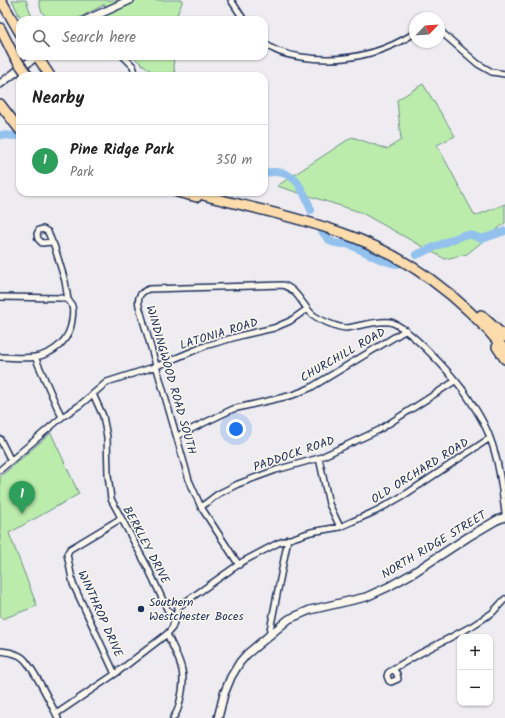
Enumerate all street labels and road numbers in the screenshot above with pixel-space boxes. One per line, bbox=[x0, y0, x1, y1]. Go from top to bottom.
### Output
street label: WINDINGWOOD ROAD SOUTH bbox=[141, 303, 201, 457]
street label: LATONIA ROAD bbox=[177, 313, 261, 355]
street label: CHURCHILL ROAD bbox=[297, 323, 389, 387]
street label: PADDOCK ROAD bbox=[251, 431, 338, 477]
street label: OLD ORCHARD ROAD bbox=[367, 433, 473, 509]
street label: BERKLEY DRIVE bbox=[117, 503, 175, 588]
street label: NORTH RIDGE STREET bbox=[378, 505, 492, 584]
street label: WINTHROP DRIVE bbox=[72, 568, 128, 661]

